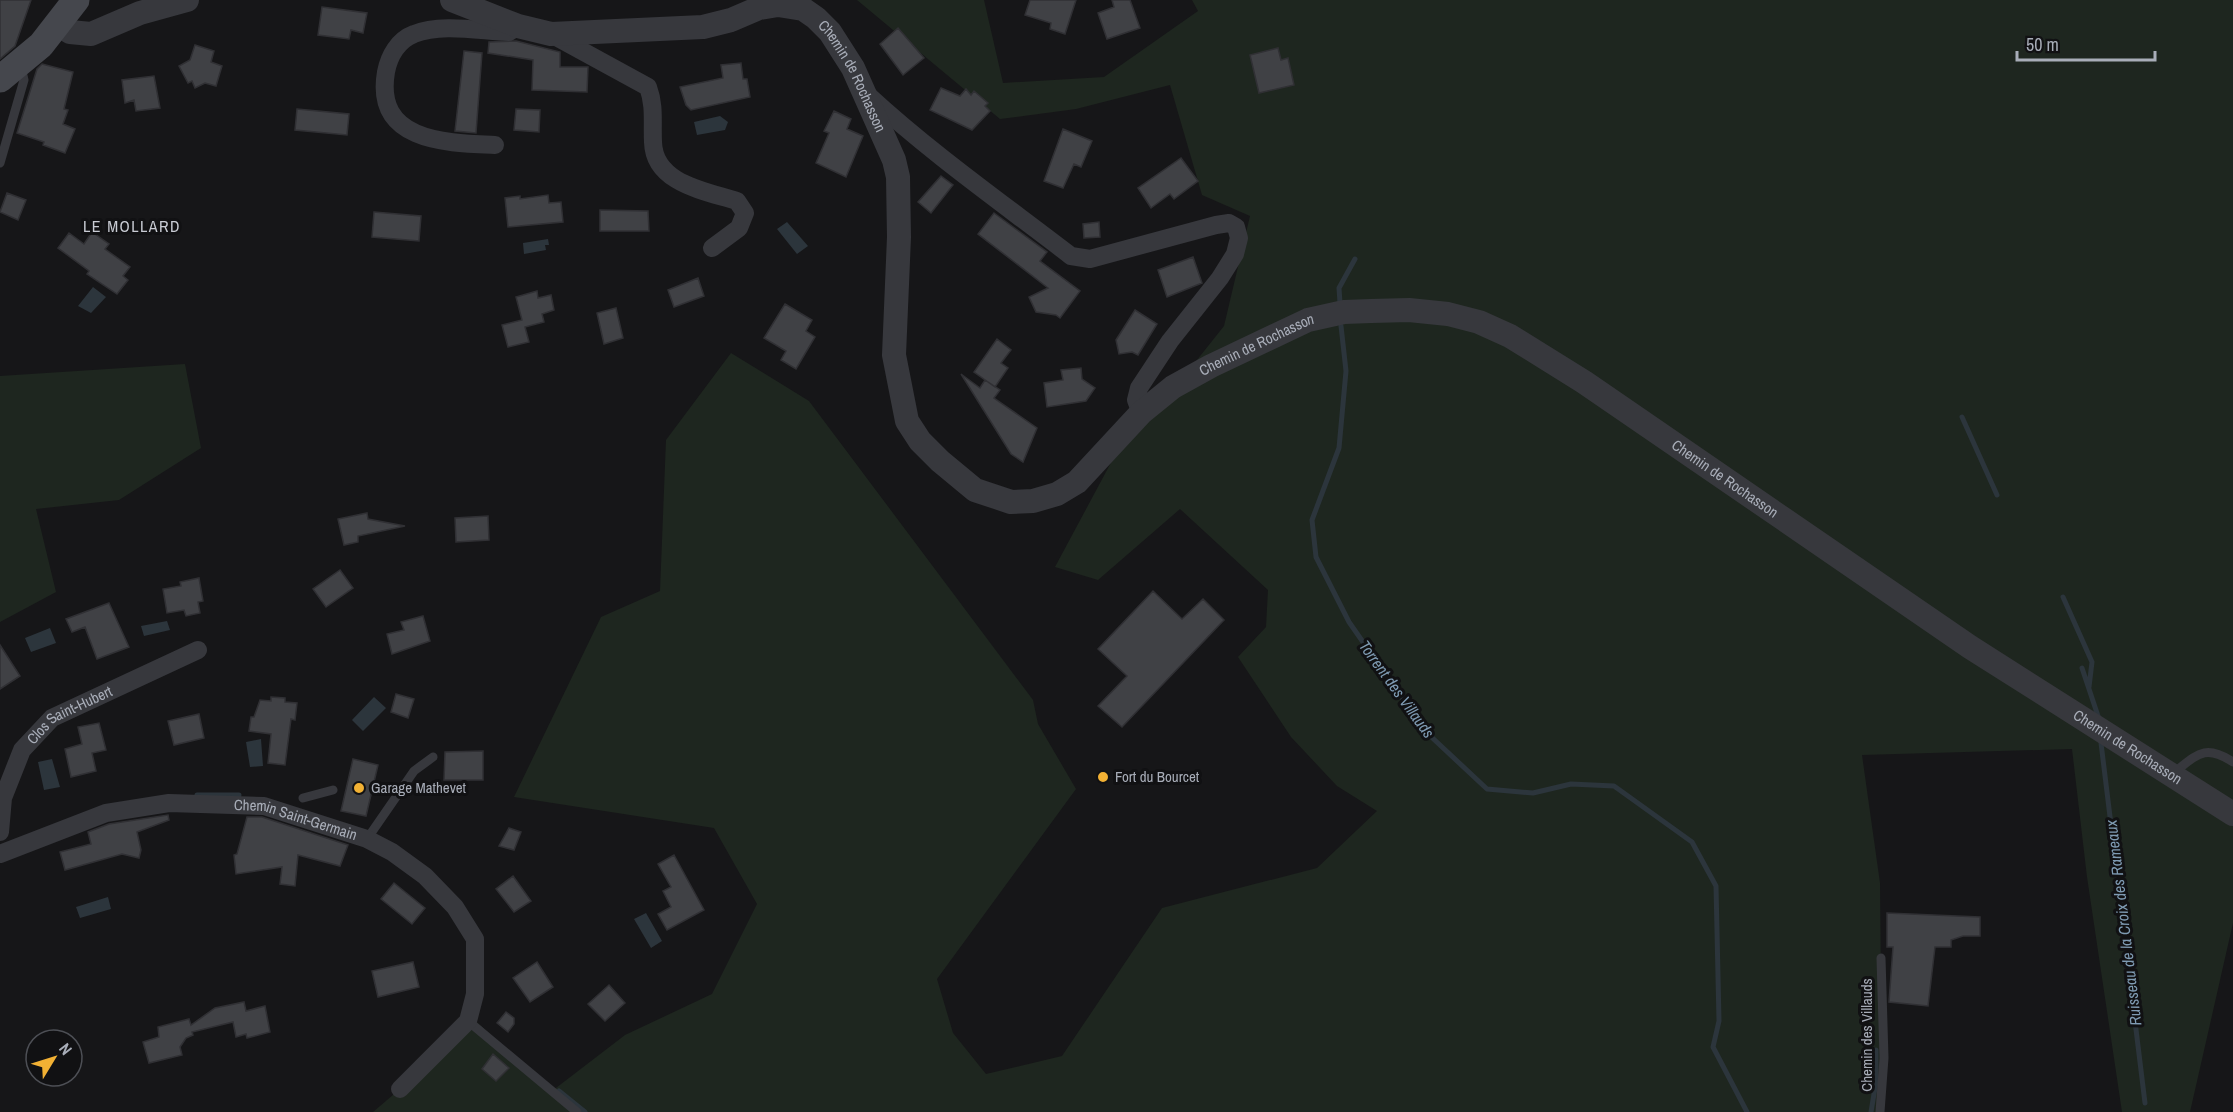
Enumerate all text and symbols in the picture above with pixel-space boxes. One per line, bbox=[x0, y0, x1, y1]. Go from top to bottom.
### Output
street label: Chemin de Rochasson bbox=[814, 15, 891, 135]
scale bar bbox=[2017, 24, 2155, 62]
text: 50 m bbox=[2026, 32, 2059, 57]
district label: LE MOLLARD bbox=[83, 215, 181, 237]
street label: Chemin de Rochasson bbox=[1195, 308, 1316, 381]
street label: Chemin de Rochasson bbox=[1668, 434, 1783, 522]
water label: Torrent des Villauds bbox=[1354, 636, 1440, 742]
street label: Clos Saint-Hubert bbox=[22, 680, 116, 749]
street label: Chemin de Rochasson bbox=[2069, 704, 2186, 789]
place label: Fort du Bourcet bbox=[1115, 766, 1200, 787]
marker: Fort du Bourcet bbox=[1096, 770, 1110, 784]
place label: Garage Mathevet bbox=[371, 777, 467, 798]
marker: Garage Mathevet bbox=[352, 781, 366, 795]
street label: Chemin Saint-Germain bbox=[234, 794, 360, 845]
water label: Ruisseau de la Croix des Rameaux bbox=[2099, 818, 2147, 1027]
street label: Chemin des Villauds bbox=[1856, 978, 1877, 1092]
north arrow bbox=[24, 1028, 84, 1088]
text: N bbox=[54, 1038, 77, 1059]

